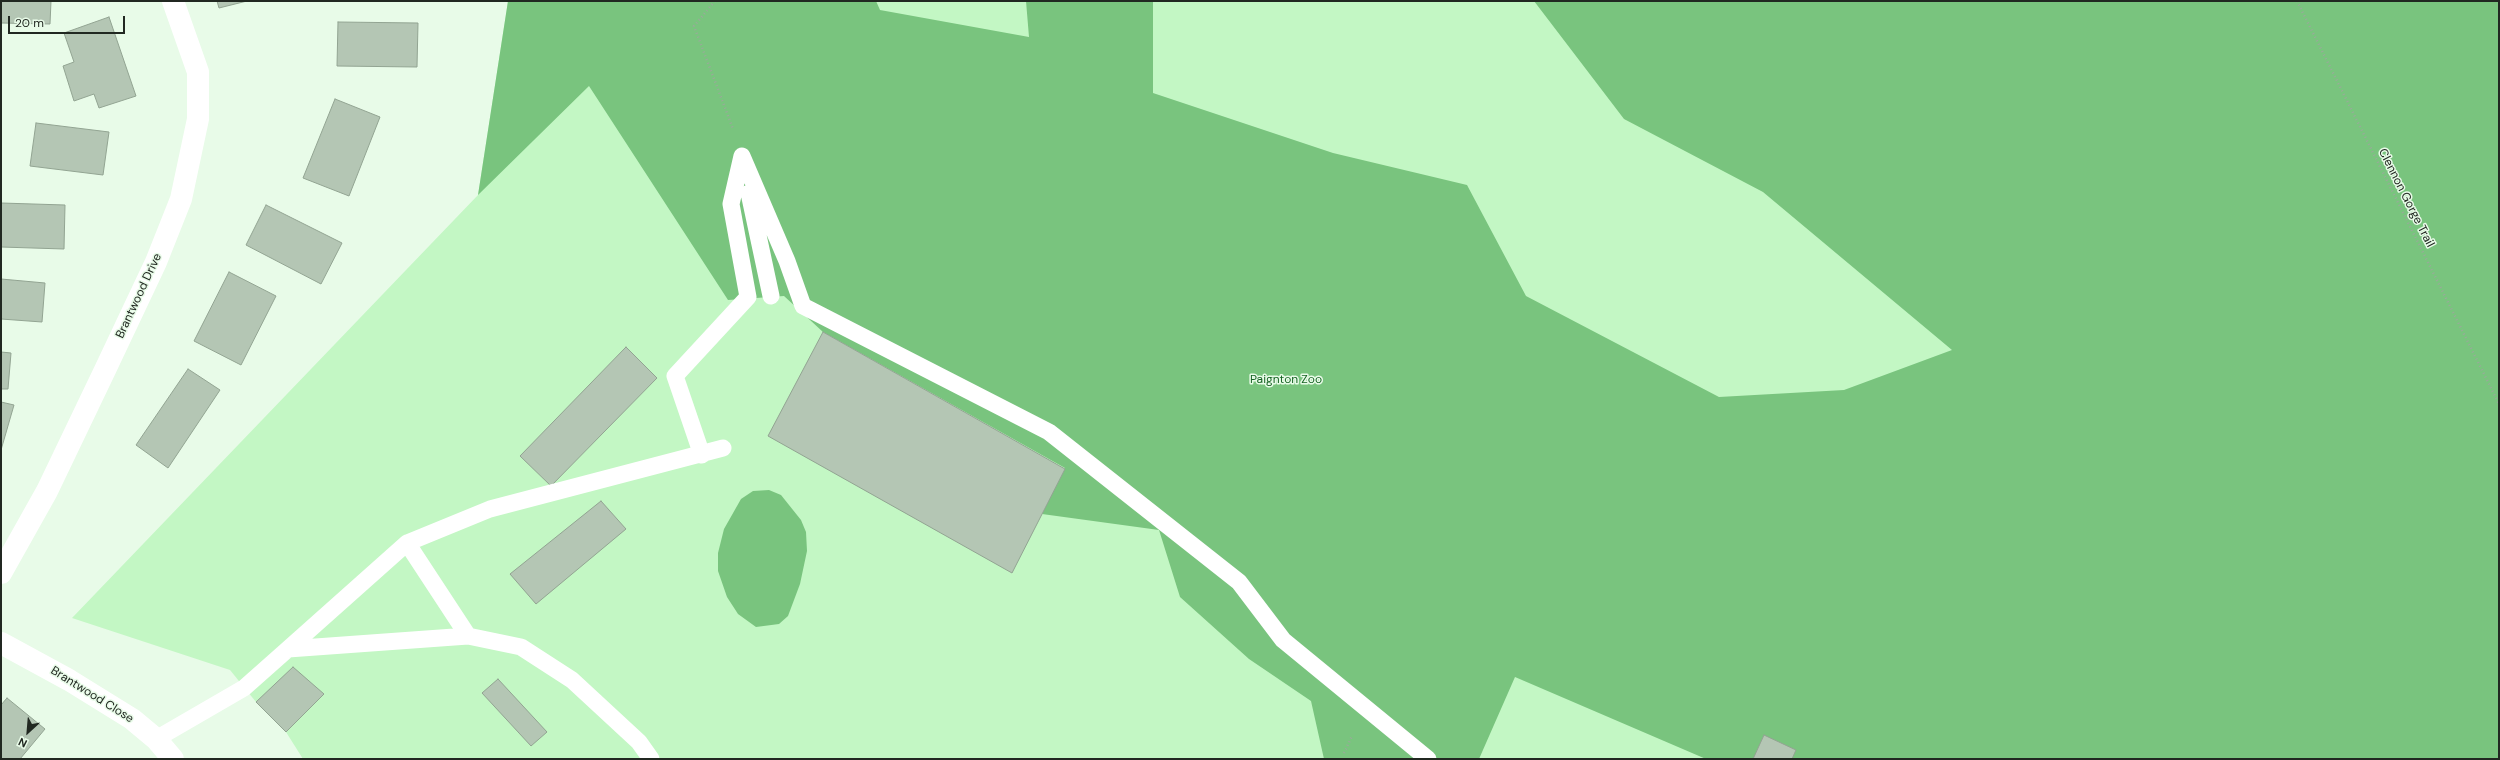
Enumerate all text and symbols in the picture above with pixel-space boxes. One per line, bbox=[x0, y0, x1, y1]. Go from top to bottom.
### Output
scale bar bbox=[10, 8, 127, 34]
text: 20 m bbox=[15, 15, 44, 31]
street label: Clennon Gorge Trail bbox=[2375, 146, 2437, 250]
street label: Brantwood Drive bbox=[113, 251, 165, 341]
park label: Paignton Zoo bbox=[1250, 373, 1322, 387]
street label: Brantwood Close bbox=[48, 664, 136, 726]
north arrow bbox=[8, 712, 48, 752]
text: N bbox=[16, 735, 29, 751]

